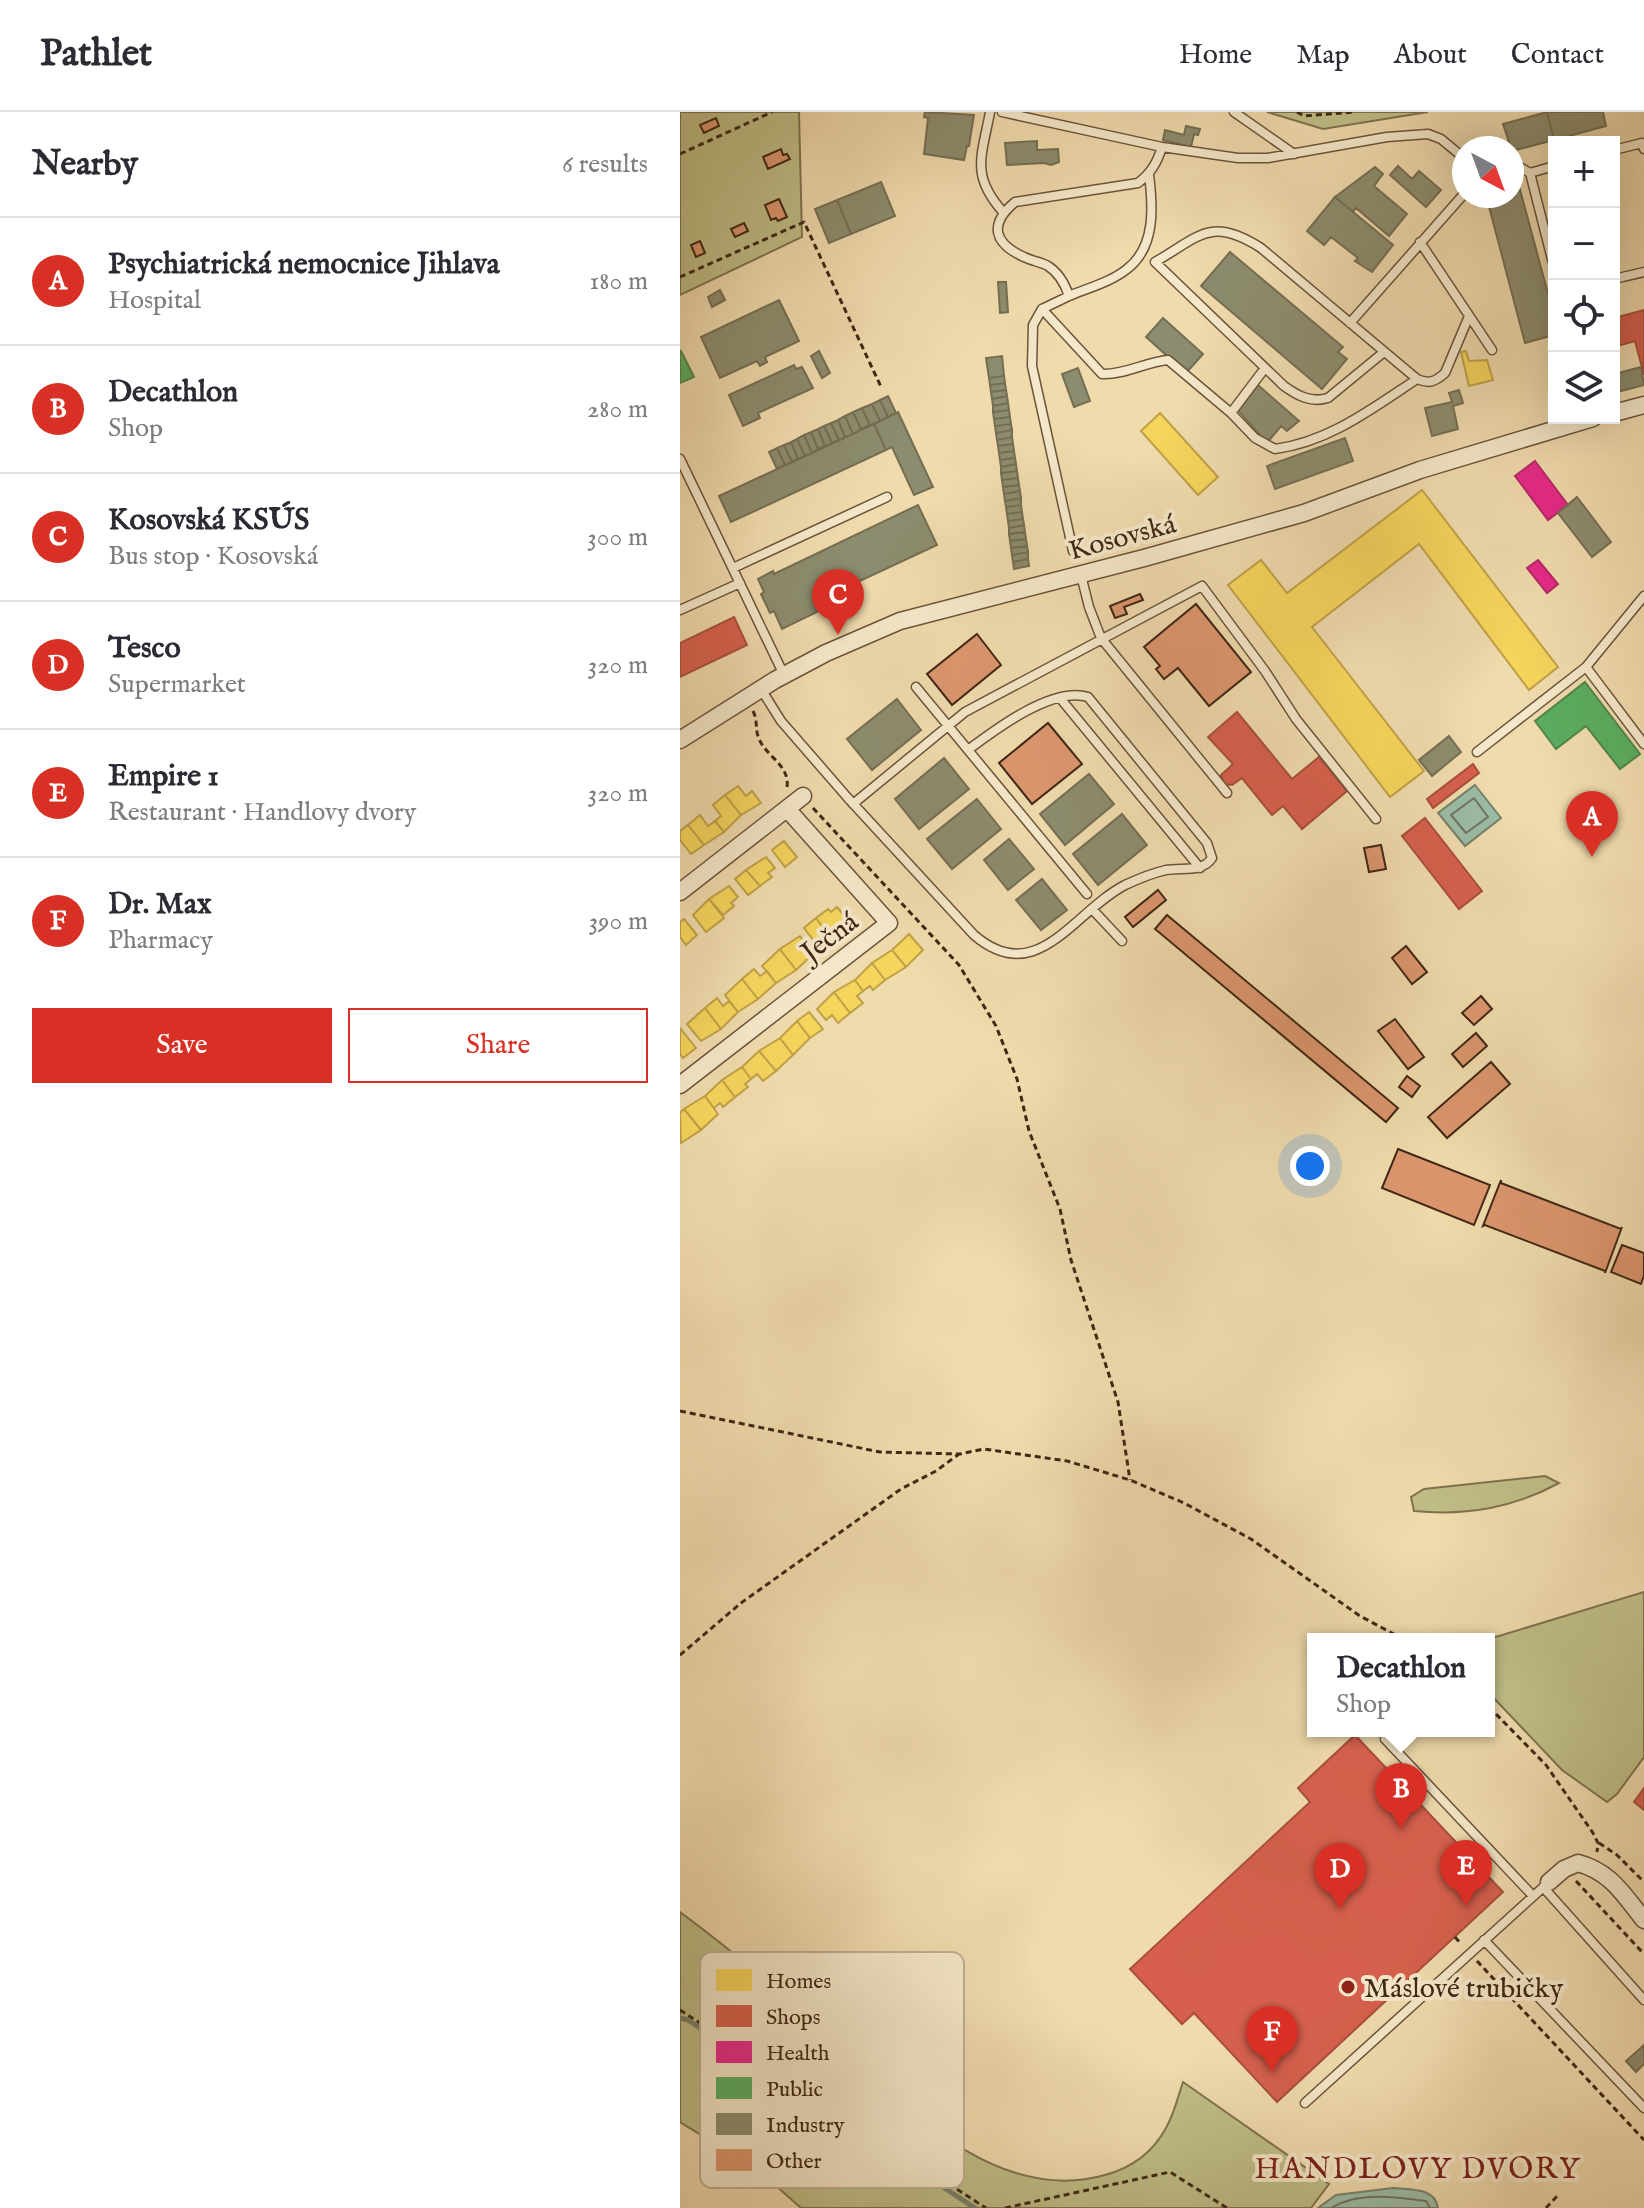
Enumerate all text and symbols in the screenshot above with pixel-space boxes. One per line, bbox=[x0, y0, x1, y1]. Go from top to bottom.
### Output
text: Pathlet bbox=[40, 31, 152, 79]
text: Home bbox=[1179, 38, 1252, 73]
text: Map bbox=[1296, 38, 1350, 73]
text: About bbox=[1394, 38, 1467, 73]
text: Contact bbox=[1511, 38, 1604, 73]
north arrow bbox=[1452, 136, 1524, 208]
map controls bbox=[1548, 136, 1620, 424]
button: + bbox=[1548, 136, 1620, 208]
text: Nearby bbox=[32, 143, 138, 186]
text: 6 results bbox=[562, 148, 648, 181]
button: − bbox=[1548, 208, 1620, 280]
text: Psychiatrická nemocnice Jihlava bbox=[108, 246, 500, 284]
text: A bbox=[49, 265, 67, 298]
text: 180 m bbox=[590, 265, 648, 298]
button: locate bbox=[1548, 280, 1620, 352]
text: Hospital bbox=[108, 284, 201, 317]
button: layers bbox=[1548, 352, 1620, 424]
text: Decathlon bbox=[108, 374, 238, 412]
text: B bbox=[49, 393, 67, 426]
text: 280 m bbox=[587, 393, 648, 426]
text: Shop bbox=[108, 412, 163, 445]
text: Kosovská KSÚS bbox=[108, 502, 309, 540]
street label: Kosovská bbox=[1065, 507, 1181, 569]
text: C bbox=[49, 521, 67, 554]
text: 300 m bbox=[587, 521, 648, 554]
text: Bus stop · Kosovská bbox=[108, 540, 318, 573]
pin: C bbox=[812, 569, 864, 635]
text: Tesco bbox=[108, 630, 181, 668]
text: D bbox=[48, 649, 68, 682]
text: 320 m bbox=[588, 649, 648, 682]
text: Supermarket bbox=[108, 668, 246, 701]
text: Empire 1 bbox=[108, 758, 219, 796]
text: E bbox=[49, 777, 67, 810]
text: 320 m bbox=[588, 777, 648, 810]
pin: A bbox=[1566, 791, 1618, 857]
text: Restaurant · Handlovy dvory bbox=[108, 796, 416, 829]
text: Dr. Max bbox=[108, 886, 212, 924]
text: F bbox=[50, 905, 66, 938]
text: 390 m bbox=[588, 905, 648, 938]
street label: Ječná bbox=[793, 905, 867, 973]
text: Pharmacy bbox=[108, 924, 213, 957]
button: Save bbox=[32, 1008, 332, 1083]
button: Share bbox=[348, 1008, 648, 1083]
your location bbox=[1290, 1146, 1330, 1186]
popup bbox=[1307, 1633, 1495, 1737]
text: Decathlon bbox=[1336, 1650, 1466, 1688]
text: Shop bbox=[1336, 1688, 1391, 1721]
pin: B bbox=[1375, 1763, 1427, 1829]
pin: E bbox=[1440, 1840, 1492, 1906]
pin: D bbox=[1314, 1843, 1366, 1909]
legend bbox=[700, 1952, 964, 2188]
text: Homes bbox=[766, 1968, 831, 1996]
place label: Máslové trubičky bbox=[1364, 1972, 1563, 2007]
marker: Máslové trubičky bbox=[1339, 1978, 1357, 1996]
text: Shops bbox=[766, 2004, 820, 2032]
pin: F bbox=[1246, 2006, 1298, 2072]
text: Health bbox=[766, 2040, 830, 2068]
text: Public bbox=[766, 2076, 823, 2104]
text: Industry bbox=[766, 2112, 845, 2140]
text: Other bbox=[766, 2148, 822, 2176]
district label: HANDLOVY DVORY bbox=[1255, 2151, 1581, 2189]

